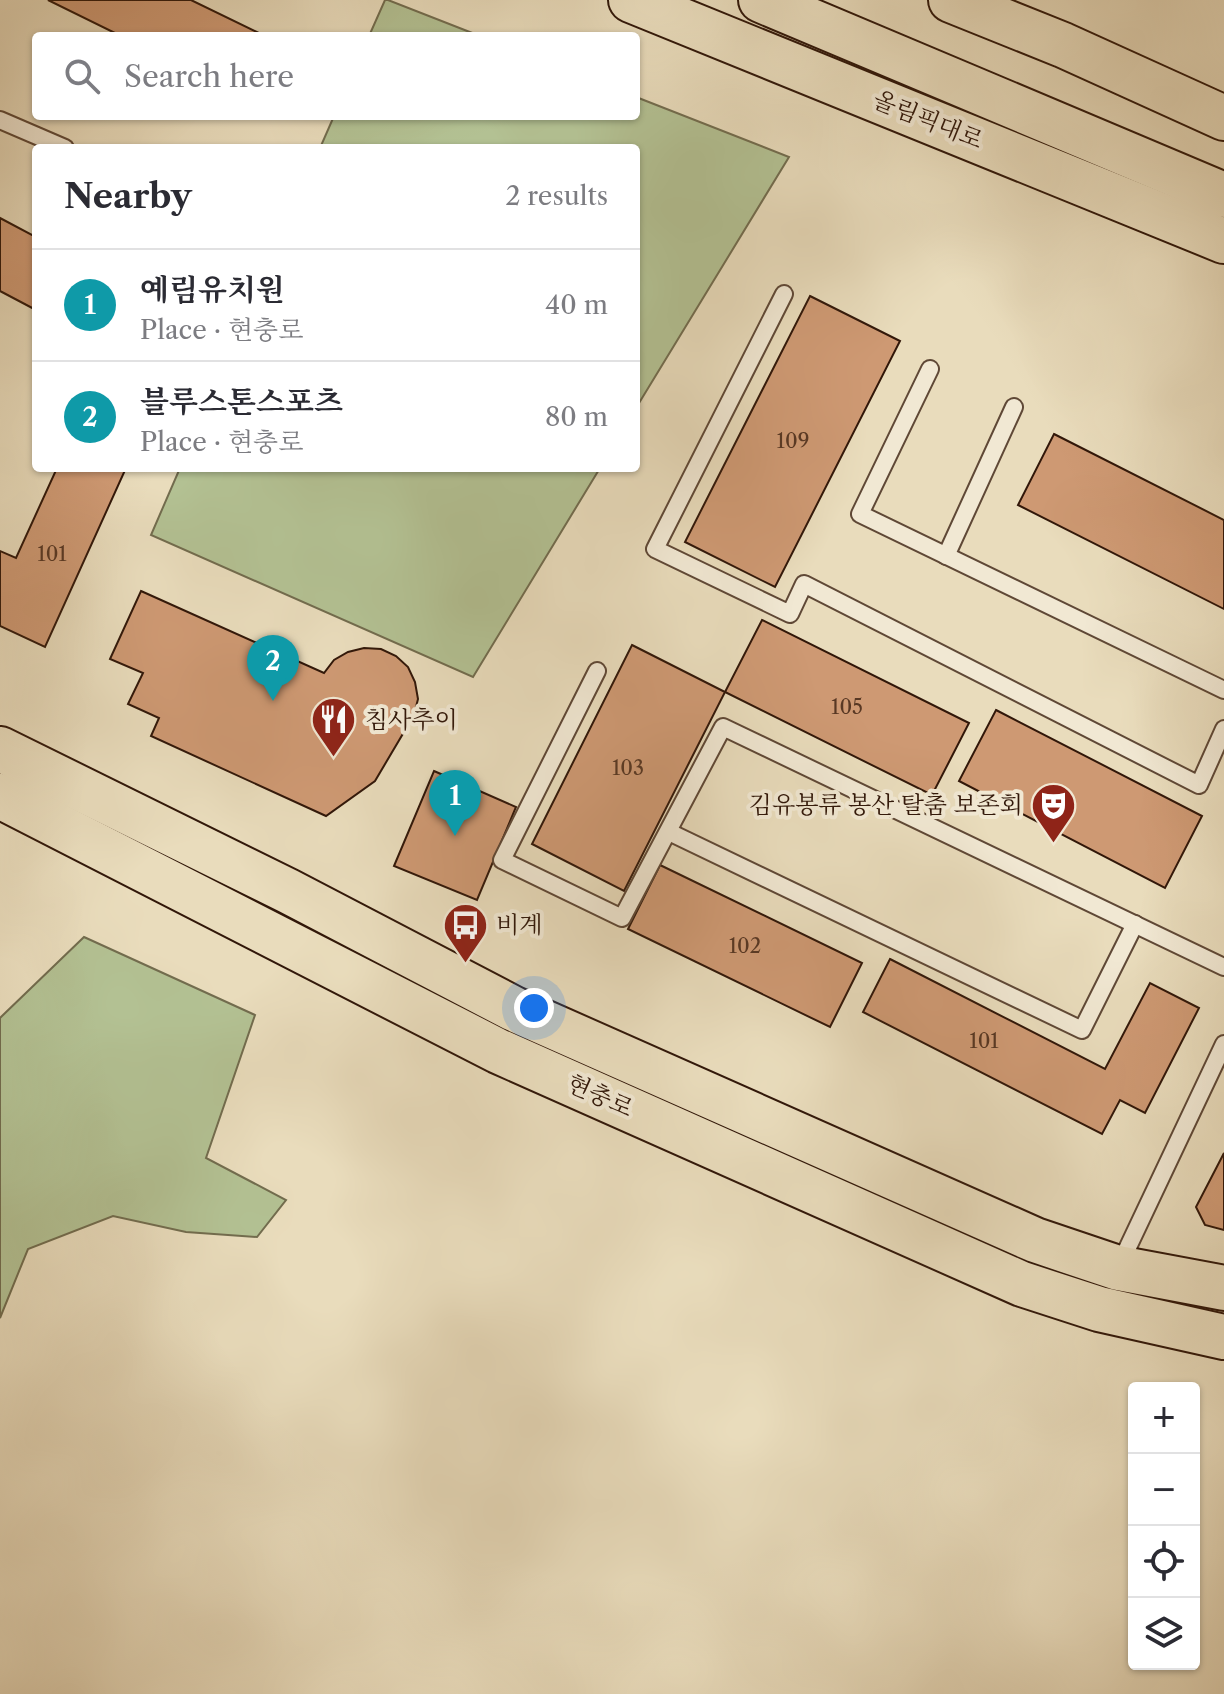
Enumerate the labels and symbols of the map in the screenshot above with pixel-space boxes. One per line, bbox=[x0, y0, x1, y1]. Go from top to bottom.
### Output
street label: 올림픽대로 bbox=[869, 84, 987, 155]
house number: 109 bbox=[777, 429, 809, 453]
house number: 101 bbox=[37, 542, 67, 566]
pin: 2 bbox=[247, 635, 299, 701]
house number: 105 bbox=[831, 695, 863, 719]
restaurant icon: 침사추이 bbox=[310, 696, 358, 759]
place label: 침사추이 bbox=[365, 705, 458, 734]
house number: 103 bbox=[612, 756, 644, 780]
pin: 1 bbox=[429, 770, 481, 836]
theatre icon: 김유봉류 봉산 탈춤 보존회 bbox=[1030, 781, 1078, 844]
place label: 김유봉류 봉산 탈춤 보존회 bbox=[749, 790, 1023, 819]
bus stop icon: 비계 bbox=[441, 901, 489, 964]
place label: 비계 bbox=[496, 910, 542, 939]
house number: 102 bbox=[729, 934, 761, 958]
your location bbox=[514, 988, 554, 1028]
house number: 101 bbox=[969, 1029, 999, 1053]
street label: 현충로 bbox=[563, 1068, 638, 1123]

